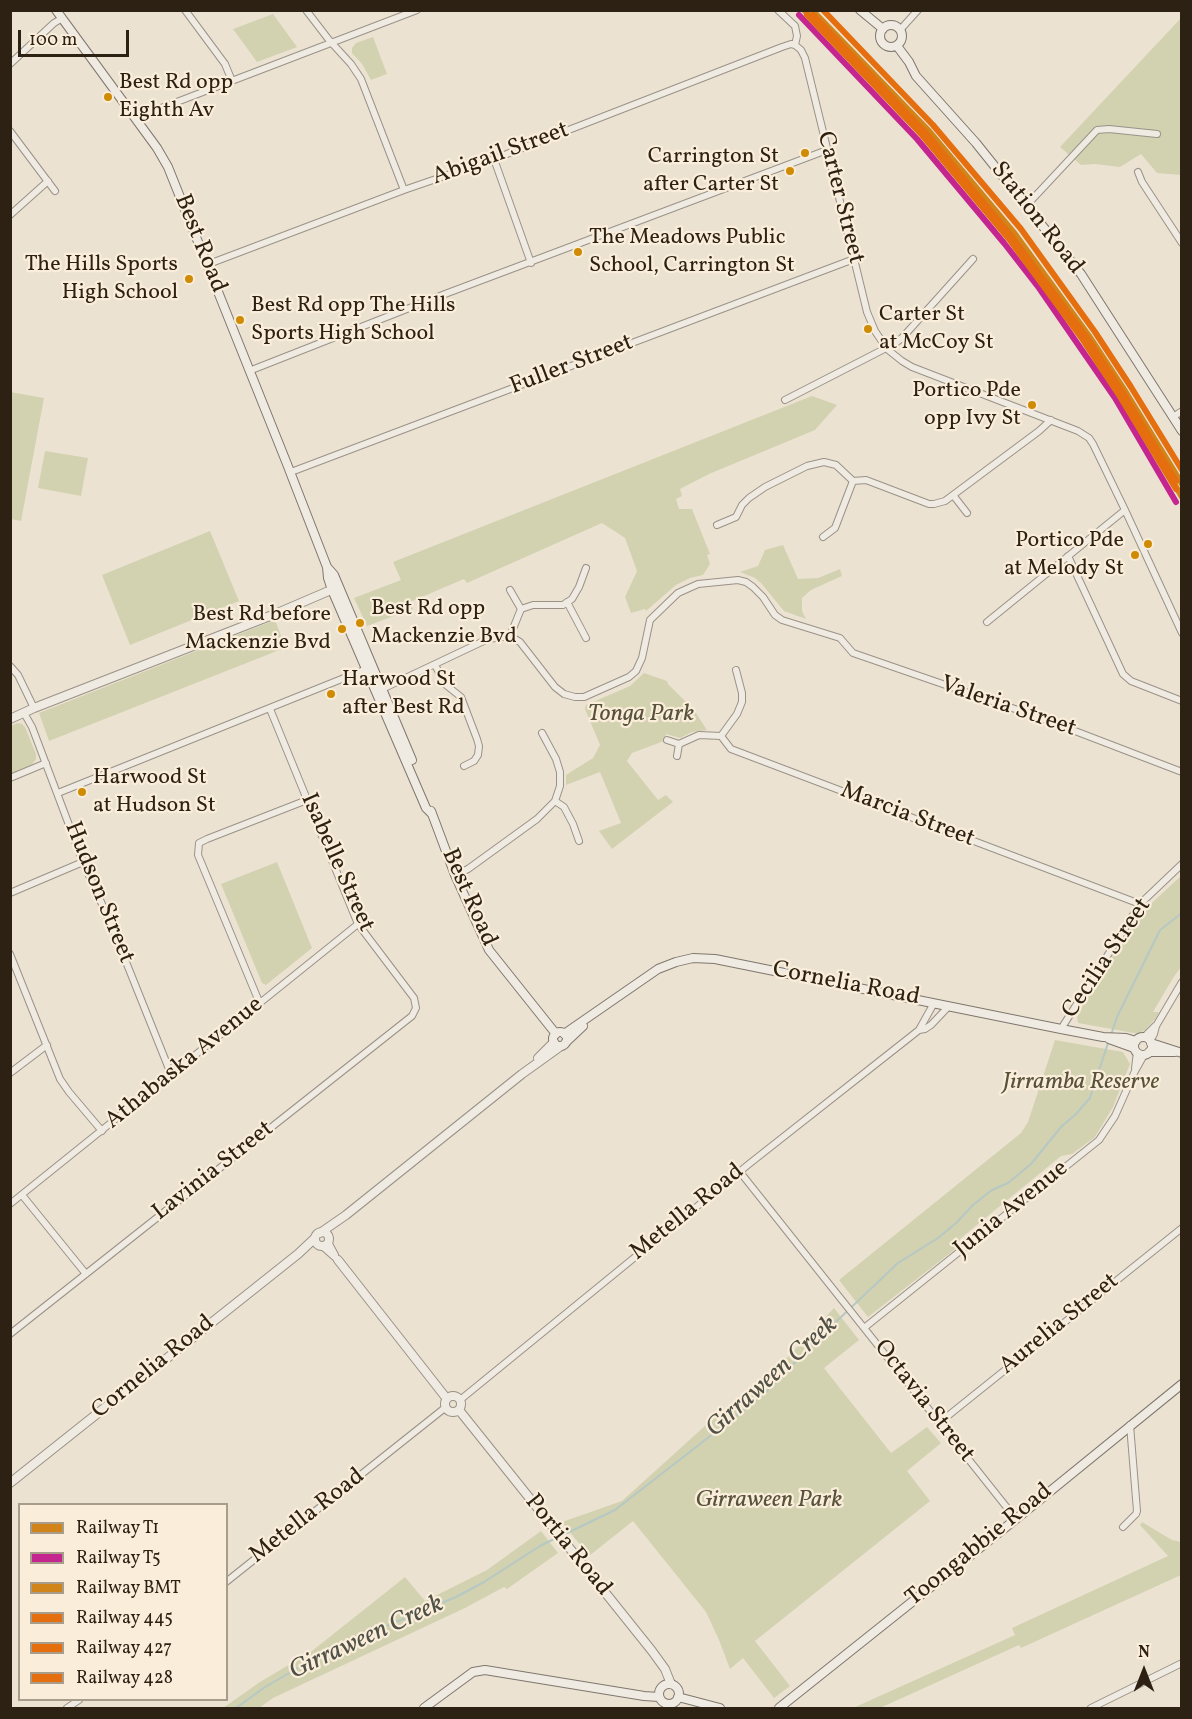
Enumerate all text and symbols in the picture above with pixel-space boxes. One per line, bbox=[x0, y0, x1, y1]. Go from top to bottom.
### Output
scale bar bbox=[21, 18, 132, 56]
text: 100 m bbox=[29, 28, 78, 53]
place label: Best Rd opp Eighth Av bbox=[119, 71, 233, 122]
marker: Best Rd opp Eighth Av bbox=[102, 91, 114, 103]
street label: Abigail Street bbox=[429, 117, 573, 193]
street label: Carter Street bbox=[809, 129, 869, 267]
place label: Carrington St after Carter St bbox=[643, 145, 779, 196]
unlabelled marker bbox=[799, 147, 811, 159]
street label: Station Road bbox=[983, 157, 1089, 281]
marker: Carrington St after Carter St bbox=[784, 165, 796, 177]
street label: Best Road bbox=[166, 190, 232, 298]
place label: The Meadows Public School, Carrington St bbox=[589, 226, 795, 278]
marker: The Meadows Public School, Carrington St bbox=[572, 246, 584, 258]
place label: The Hills Sports High School bbox=[25, 253, 178, 304]
marker: The Hills Sports High School bbox=[183, 273, 195, 285]
place label: Best Rd opp The Hills Sports High School bbox=[251, 294, 456, 346]
place label: Carter St at McCoy St bbox=[879, 303, 994, 354]
marker: Best Rd opp The Hills Sports High School bbox=[234, 314, 246, 326]
marker: Carter St at McCoy St bbox=[862, 323, 874, 335]
street label: Fuller Street bbox=[506, 329, 638, 403]
place label: Portico Pde opp Ivy St bbox=[912, 379, 1021, 430]
marker: Portico Pde opp Ivy St bbox=[1026, 399, 1038, 411]
place label: Portico Pde at Melody St bbox=[1004, 529, 1124, 580]
unlabelled marker bbox=[1142, 538, 1154, 550]
marker: Portico Pde at Melody St bbox=[1129, 549, 1141, 561]
place label: Best Rd opp Mackenzie Bvd bbox=[371, 597, 517, 648]
place label: Best Rd before Mackenzie Bvd bbox=[185, 603, 331, 654]
marker: Best Rd opp Mackenzie Bvd bbox=[354, 617, 366, 629]
marker: Best Rd before Mackenzie Bvd bbox=[336, 623, 348, 635]
place label: Harwood St after Best Rd bbox=[342, 668, 465, 720]
street label: Valeria Street bbox=[936, 671, 1080, 745]
marker: Harwood St after Best Rd bbox=[325, 688, 337, 700]
park label: Tonga Park bbox=[588, 702, 694, 730]
place label: Harwood St at Hudson St bbox=[93, 766, 216, 818]
street label: Marcia Street bbox=[836, 777, 978, 855]
marker: Harwood St at Hudson St bbox=[76, 786, 88, 798]
street label: Isabelle Street bbox=[293, 789, 379, 937]
street label: Hudson Street bbox=[57, 818, 139, 968]
street label: Best Road bbox=[434, 845, 502, 951]
street label: Cecilia Street bbox=[1057, 893, 1159, 1025]
street label: Cornelia Road bbox=[770, 957, 922, 1013]
street label: Athabaska Avenue bbox=[100, 991, 270, 1137]
park label: Jirramba Reserve bbox=[1003, 1070, 1159, 1098]
street label: Lavinia Street bbox=[148, 1116, 280, 1228]
street label: Junia Avenue bbox=[949, 1155, 1075, 1265]
street label: Metella Road bbox=[625, 1158, 751, 1268]
street label: Aurelia Street bbox=[994, 1268, 1126, 1382]
street label: Cornelia Road bbox=[87, 1310, 221, 1426]
water label: Girraween Creek bbox=[701, 1311, 845, 1445]
street label: Octavia Street bbox=[866, 1335, 980, 1469]
street label: Metella Road bbox=[245, 1463, 371, 1571]
street label: Toongabbie Road bbox=[901, 1478, 1059, 1614]
park label: Girraween Park bbox=[696, 1488, 842, 1516]
street label: Portia Road bbox=[517, 1489, 617, 1603]
legend bbox=[18, 1503, 228, 1701]
text: Railway T1 bbox=[76, 1516, 159, 1541]
text: Railway T5 bbox=[76, 1546, 161, 1571]
text: Railway BMT bbox=[76, 1576, 181, 1601]
water label: Girraween Creek bbox=[285, 1590, 449, 1688]
text: Railway 445 bbox=[76, 1606, 173, 1631]
text: Railway 427 bbox=[76, 1636, 172, 1661]
north arrow bbox=[1114, 1641, 1174, 1701]
text: N bbox=[1138, 1642, 1150, 1664]
text: Railway 428 bbox=[76, 1666, 173, 1691]

